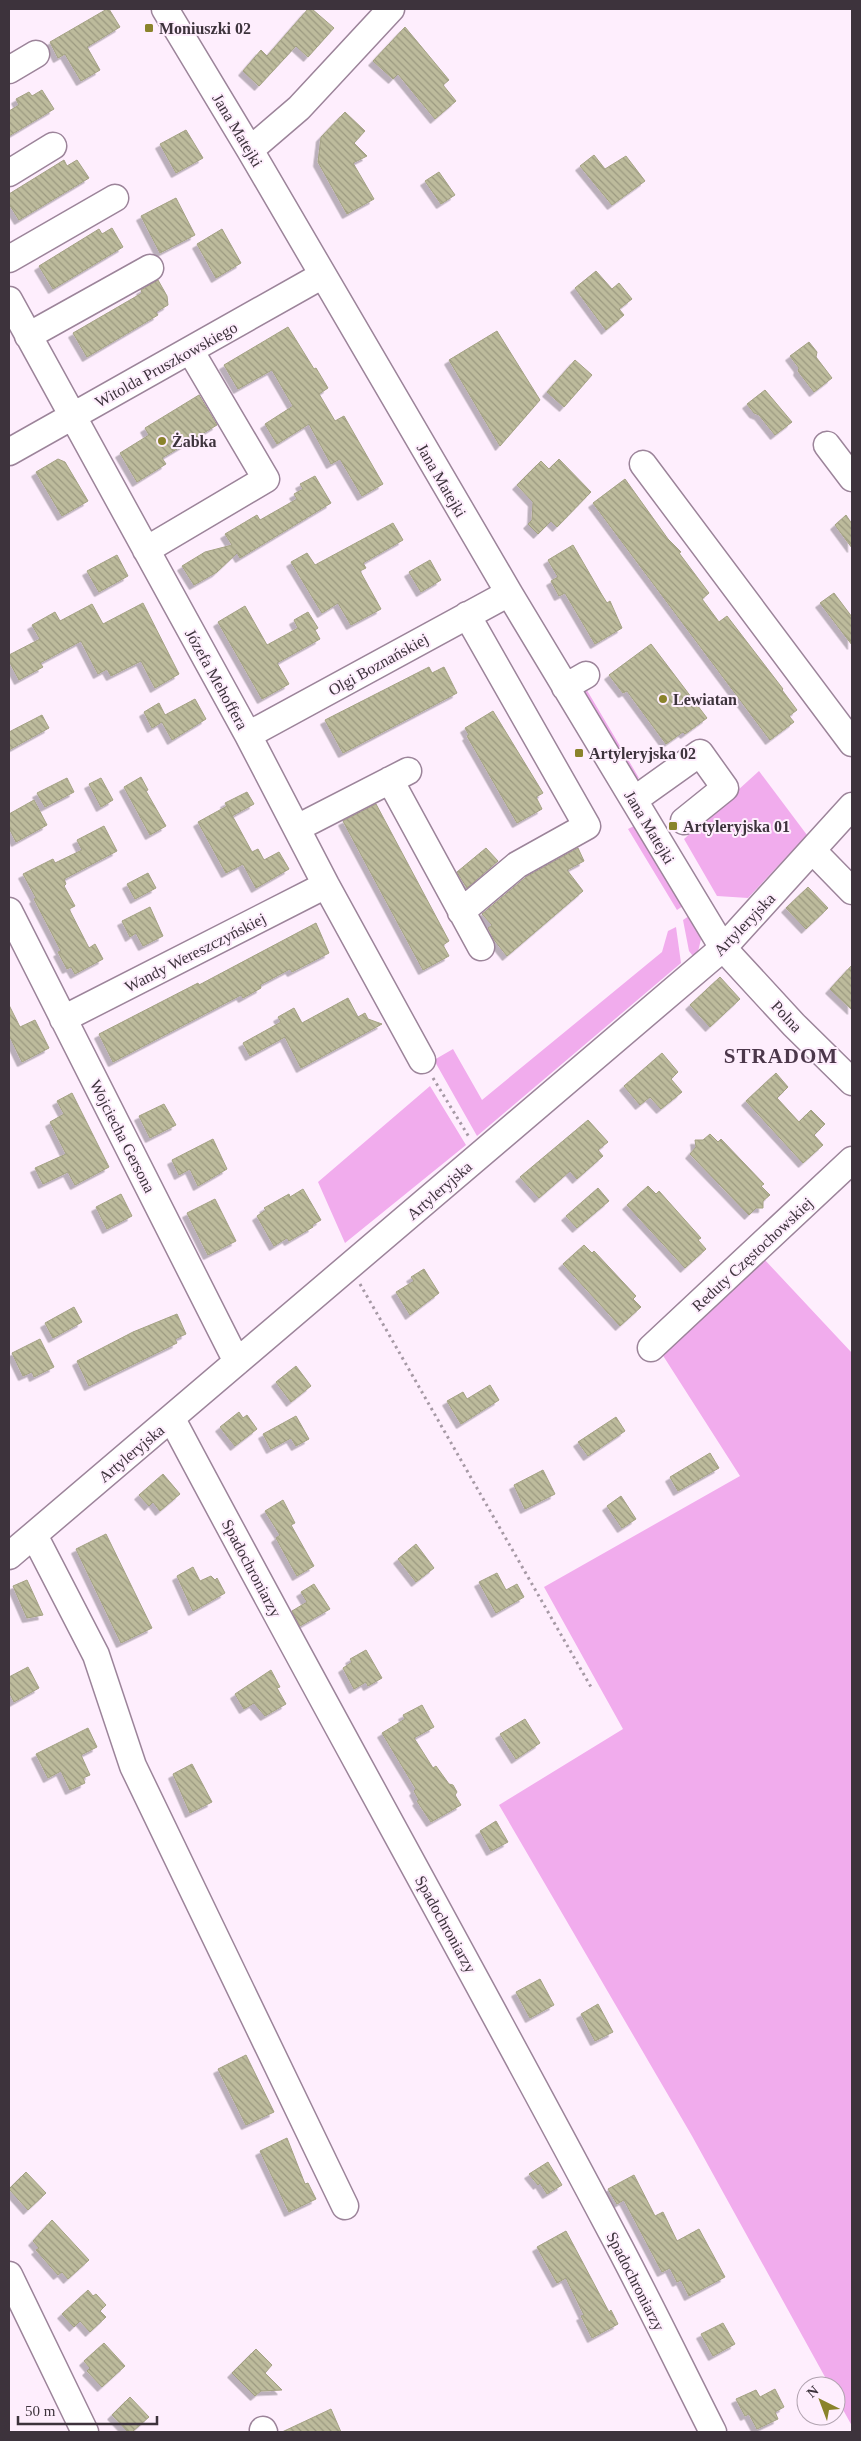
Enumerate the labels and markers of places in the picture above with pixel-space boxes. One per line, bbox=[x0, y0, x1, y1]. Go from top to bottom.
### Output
place label: Moniuszki 02 bbox=[159, 20, 251, 37]
marker: Moniuszki 02 bbox=[143, 22, 155, 34]
place label: Żabka bbox=[172, 432, 216, 450]
marker: Żabka bbox=[156, 435, 168, 447]
place label: Lewiatan bbox=[673, 691, 737, 708]
marker: Lewiatan bbox=[657, 693, 669, 705]
place label: Artyleryjska 02 bbox=[589, 745, 696, 763]
marker: Artyleryjska 02 bbox=[573, 747, 585, 759]
place label: Artyleryjska 01 bbox=[683, 818, 790, 836]
marker: Artyleryjska 01 bbox=[667, 820, 679, 832]

